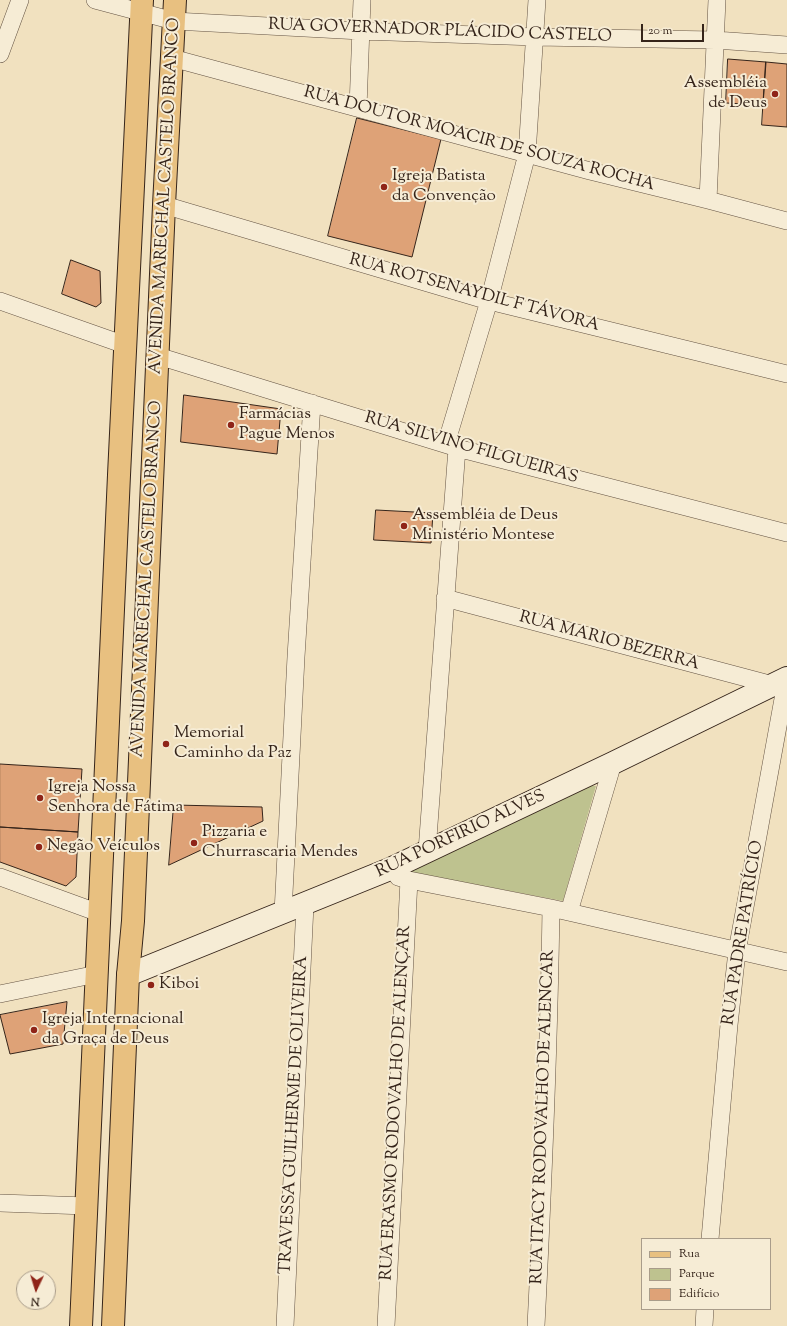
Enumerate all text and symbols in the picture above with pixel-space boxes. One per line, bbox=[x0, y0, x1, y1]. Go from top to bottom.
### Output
street label: RUA GOVERNADOR PLÁCIDO CASTELO bbox=[268, 16, 612, 48]
scale bar bbox=[643, 16, 706, 42]
street label: AVENIDA MARECHAL CASTELO BRANCO bbox=[146, 17, 186, 375]
text: 20 m bbox=[648, 22, 672, 40]
place label: Assembléia de Deus bbox=[684, 74, 767, 114]
street label: RUA DOUTOR MOACIR DE SOUZA ROCHA bbox=[301, 83, 657, 197]
marker: Assembléia de Deus bbox=[770, 89, 780, 99]
place label: Igreja Batista da Convenção bbox=[392, 167, 496, 207]
marker: Igreja Batista da Convenção bbox=[379, 182, 389, 192]
street label: RUA ROTSENAYDIL F TÁVORA bbox=[347, 251, 601, 337]
street label: AVENIDA MARECHAL CASTELO BRANCO bbox=[128, 400, 168, 758]
place label: Farmácias Pague Menos bbox=[239, 405, 335, 445]
street label: RUA SILVINO FILGUEIRAS bbox=[362, 409, 580, 489]
marker: Farmácias Pague Menos bbox=[226, 420, 236, 430]
place label: Assembléia de Deus Ministério Montese bbox=[412, 506, 558, 546]
marker: Assembléia de Deus Ministério Montese bbox=[399, 521, 409, 531]
street label: RUA MARIO BEZERRA bbox=[517, 608, 701, 676]
place label: Memorial Caminho da Paz bbox=[174, 724, 292, 764]
marker: Memorial Caminho da Paz bbox=[161, 739, 171, 749]
place label: Igreja Nossa Senhora de Fátima bbox=[48, 778, 183, 818]
street label: RUA PORFIRIO ALVES bbox=[373, 787, 549, 883]
marker: Igreja Nossa Senhora de Fátima bbox=[35, 793, 45, 803]
place label: Pizzaria e Churrascaria Mendes bbox=[202, 823, 358, 863]
place label: Negão Veículos bbox=[47, 837, 160, 857]
marker: Pizzaria e Churrascaria Mendes bbox=[189, 838, 199, 848]
street label: RUA PADRE PATRÍCIO bbox=[719, 839, 769, 1027]
marker: Negão Veículos bbox=[34, 842, 44, 852]
street label: RUA ERASMO RODOVALHO DE ALENÇAR bbox=[378, 925, 416, 1281]
street label: RUA ITACY RODOVALHO DE ALENCAR bbox=[528, 949, 560, 1285]
street label: TRAVESSA GUILHERME DE OLIVEIRA bbox=[276, 955, 314, 1275]
place label: Kiboi bbox=[159, 975, 199, 995]
marker: Kiboi bbox=[146, 980, 156, 990]
place label: Igreja Internacional da Graça de Deus bbox=[42, 1010, 184, 1050]
marker: Igreja Internacional da Graça de Deus bbox=[29, 1025, 39, 1035]
legend bbox=[641, 1238, 771, 1310]
text: Rua bbox=[679, 1245, 700, 1263]
text: Parque bbox=[679, 1265, 715, 1283]
north arrow bbox=[16, 1270, 56, 1310]
text: Edifício bbox=[679, 1285, 719, 1303]
text: N bbox=[30, 1293, 40, 1309]

